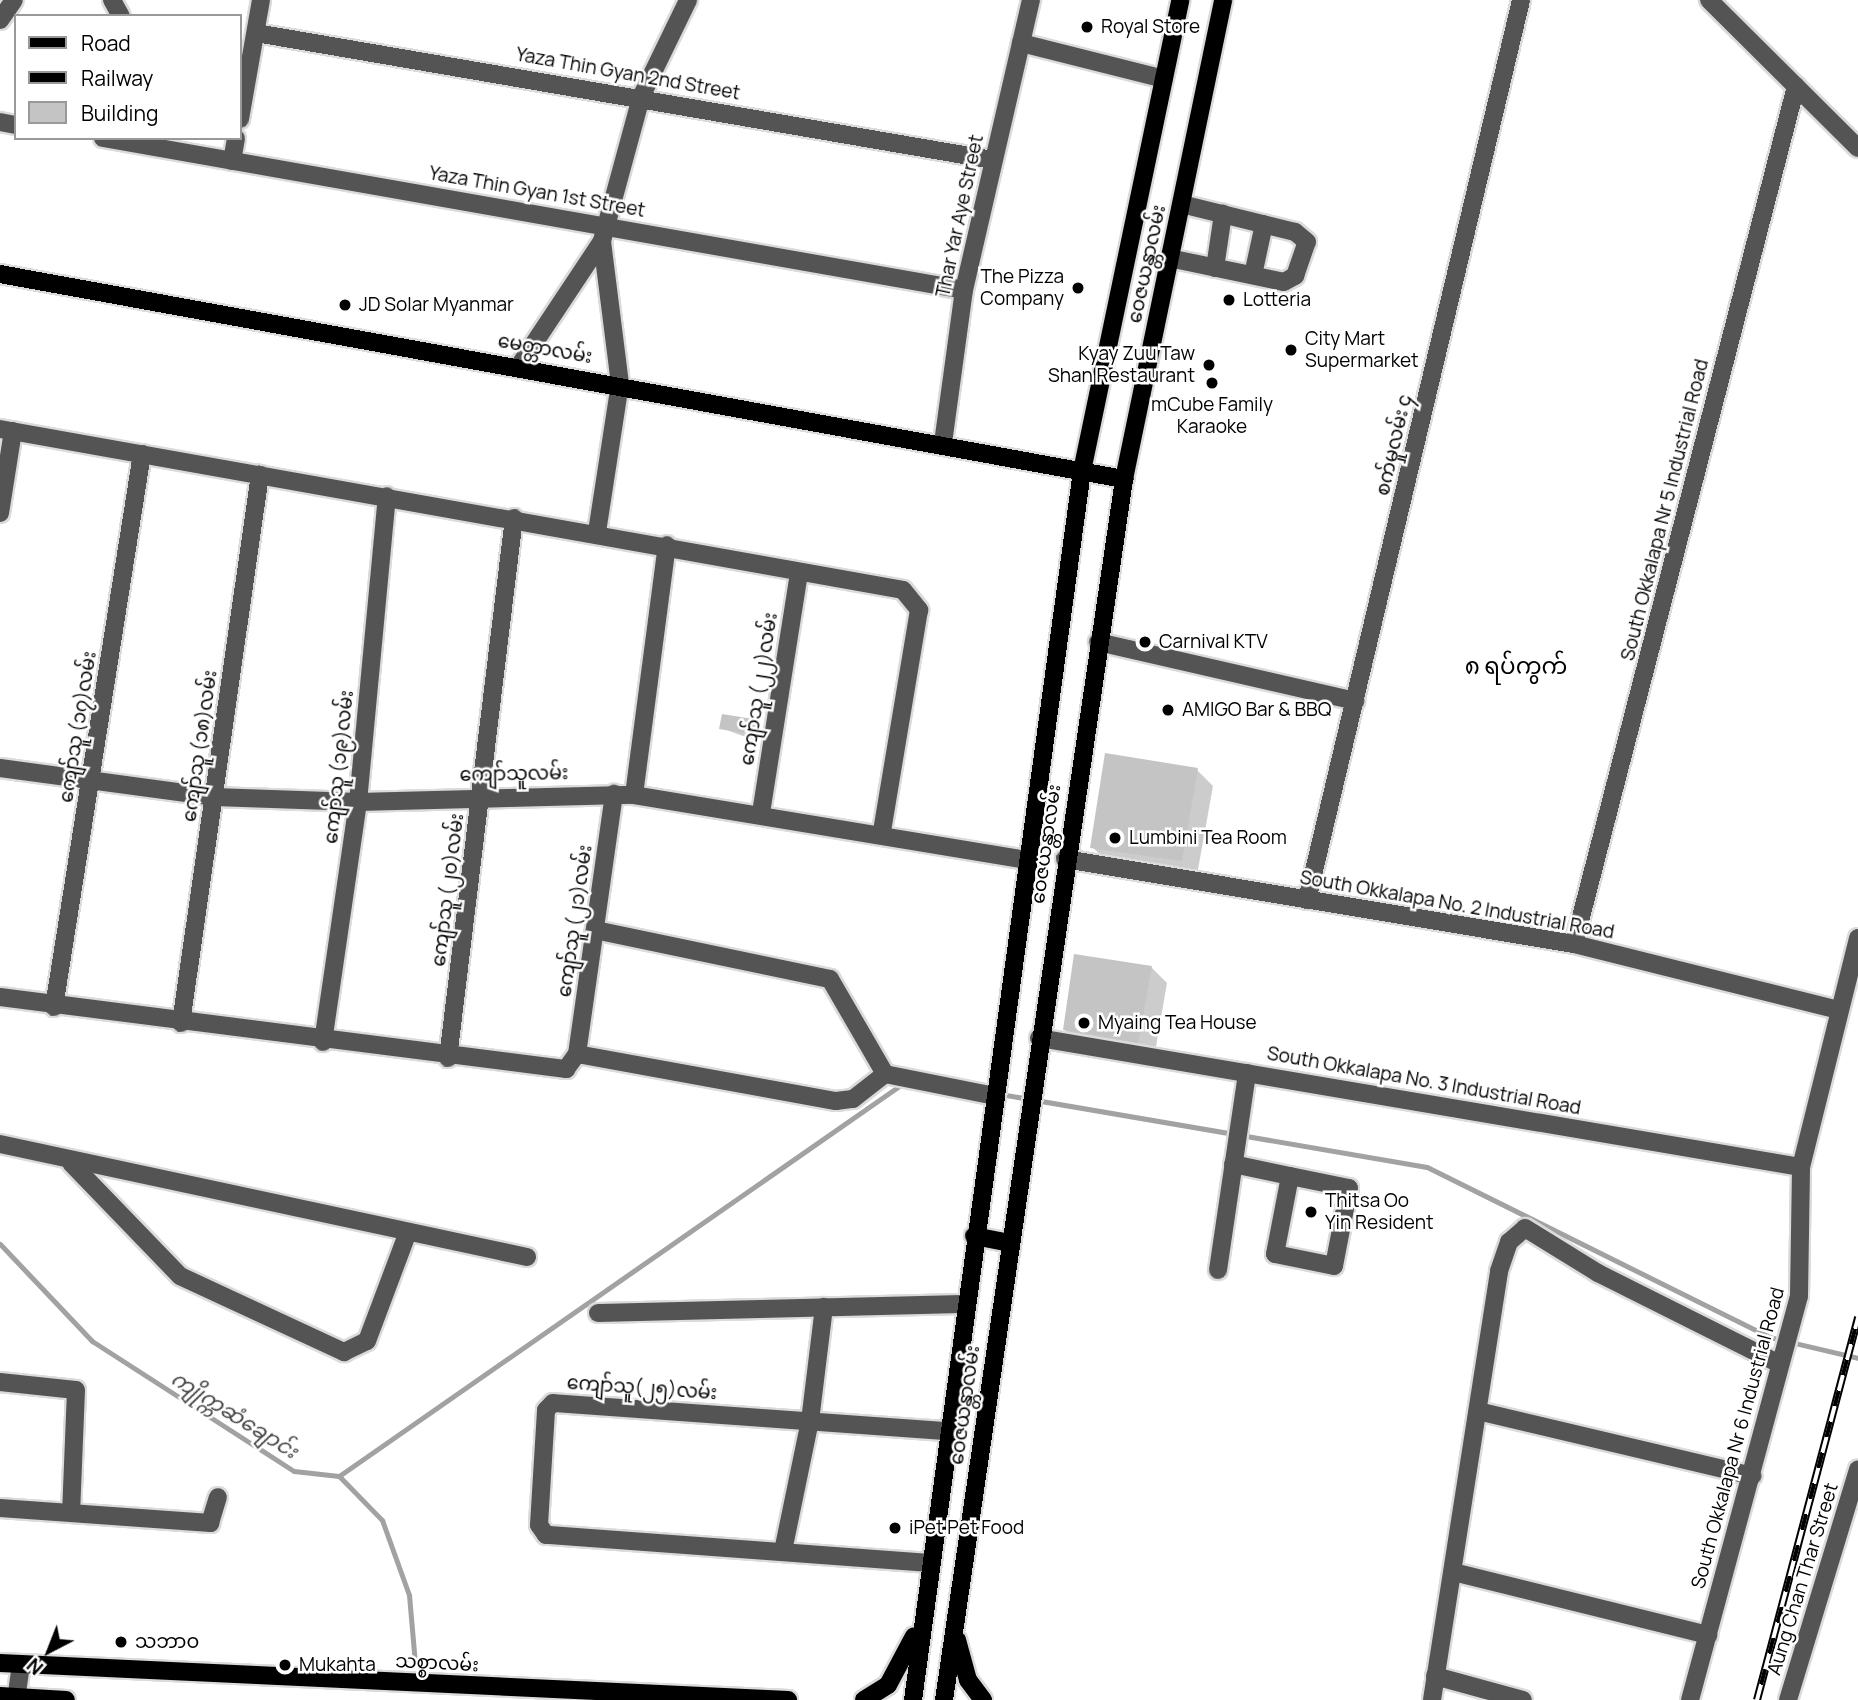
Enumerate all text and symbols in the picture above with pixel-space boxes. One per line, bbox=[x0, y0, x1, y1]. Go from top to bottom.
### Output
legend bbox=[14, 14, 242, 140]
place label: Royal Store bbox=[1101, 16, 1200, 38]
marker: Royal Store bbox=[1079, 19, 1095, 35]
text: Road bbox=[81, 29, 131, 57]
street label: Yaza Thin Gyan 2nd Street bbox=[514, 43, 742, 105]
text: Railway bbox=[81, 64, 153, 92]
text: Building bbox=[81, 99, 158, 127]
street label: Thar Yar Aye Street bbox=[932, 133, 988, 299]
street label: Yaza Thin Gyan 1st Street bbox=[427, 162, 647, 222]
street label: ဝေဇယန္တာလမ်း bbox=[1123, 203, 1171, 325]
place label: The Pizza Company bbox=[980, 266, 1064, 310]
marker: The Pizza Company bbox=[1070, 280, 1086, 296]
place label: Lotteria bbox=[1243, 289, 1311, 311]
marker: Lotteria bbox=[1221, 292, 1237, 308]
place label: JD Solar Myanmar bbox=[359, 294, 514, 316]
marker: JD Solar Myanmar bbox=[337, 297, 353, 313]
place label: City Mart Supermarket bbox=[1305, 328, 1419, 372]
street label: မေတ္တာလမ်း bbox=[496, 329, 594, 369]
marker: City Mart Supermarket bbox=[1283, 342, 1299, 358]
place label: Kyay Zuu Taw Shan Restaurant bbox=[1048, 343, 1195, 387]
marker: Kyay Zuu Taw Shan Restaurant bbox=[1201, 357, 1217, 373]
street label: South Okkalapa Nr 5 Industrial Road bbox=[1616, 357, 1714, 663]
marker: mCube Family Karaoke bbox=[1204, 375, 1220, 391]
street label: စက်မှုလမ်း ၄ bbox=[1371, 392, 1417, 498]
place label: mCube Family Karaoke bbox=[1151, 394, 1273, 438]
street label: ကျော်သူ (၂၂)လမ်း bbox=[736, 611, 782, 767]
place label: Carnival KTV bbox=[1159, 631, 1268, 653]
marker: Carnival KTV bbox=[1137, 634, 1153, 650]
street label: ကျော်သူ (၁၇)လမ်း bbox=[55, 650, 101, 804]
district label: ၈ ရပ်ကွက် bbox=[1465, 651, 1567, 679]
street label: ကျော်သူ (၁၈)လမ်း bbox=[178, 669, 222, 823]
street label: ကျော်သူ (၁၉)လမ်း bbox=[320, 689, 358, 845]
place label: AMIGO Bar & BBQ bbox=[1182, 699, 1331, 721]
marker: AMIGO Bar & BBQ bbox=[1160, 702, 1176, 718]
street label: ကျော်သူလမ်း bbox=[459, 762, 569, 786]
street label: ဝေဇယန္တာလမ်း bbox=[1026, 783, 1066, 905]
street label: ကျော်သူ (၂၀)လမ်း bbox=[427, 812, 469, 968]
place label: Lumbini Tea Room bbox=[1129, 827, 1287, 849]
marker: Lumbini Tea Room bbox=[1107, 830, 1123, 846]
street label: ကျော်သူ (၂၁)လမ်း bbox=[553, 843, 597, 999]
street label: South Okkalapa No. 2 Industrial Road bbox=[1298, 866, 1616, 944]
place label: Myaing Tea House bbox=[1098, 1012, 1257, 1034]
marker: Myaing Tea House bbox=[1076, 1015, 1092, 1031]
street label: South Okkalapa No. 3 Industrial Road bbox=[1265, 1042, 1583, 1120]
place label: Thitsa Oo Yin Resident bbox=[1325, 1190, 1434, 1234]
marker: Thitsa Oo Yin Resident bbox=[1303, 1204, 1319, 1220]
street label: South Okkalapa Nr 6 Industrial Road bbox=[1687, 1285, 1789, 1591]
street label: ဝေဇယန္တာလမ်း bbox=[945, 1344, 985, 1466]
water label: ကျိုက္ကဆံချောင်း bbox=[167, 1365, 303, 1463]
street label: ကျော်သူ(၂၅)လမ်း bbox=[566, 1371, 718, 1405]
street label: Aung Chan Thar Street bbox=[1763, 1480, 1843, 1678]
place label: iPet Pet Food bbox=[909, 1517, 1024, 1539]
marker: iPet Pet Food bbox=[887, 1520, 903, 1536]
north arrow bbox=[14, 1616, 84, 1686]
place label: သဘာဝ bbox=[135, 1631, 199, 1653]
marker: သဘာဝ bbox=[113, 1634, 129, 1650]
street label: သစ္စာလမ်း bbox=[395, 1649, 479, 1677]
text: N bbox=[21, 1652, 49, 1681]
place label: Mukahta bbox=[299, 1654, 376, 1676]
marker: Mukahta bbox=[277, 1657, 293, 1673]

